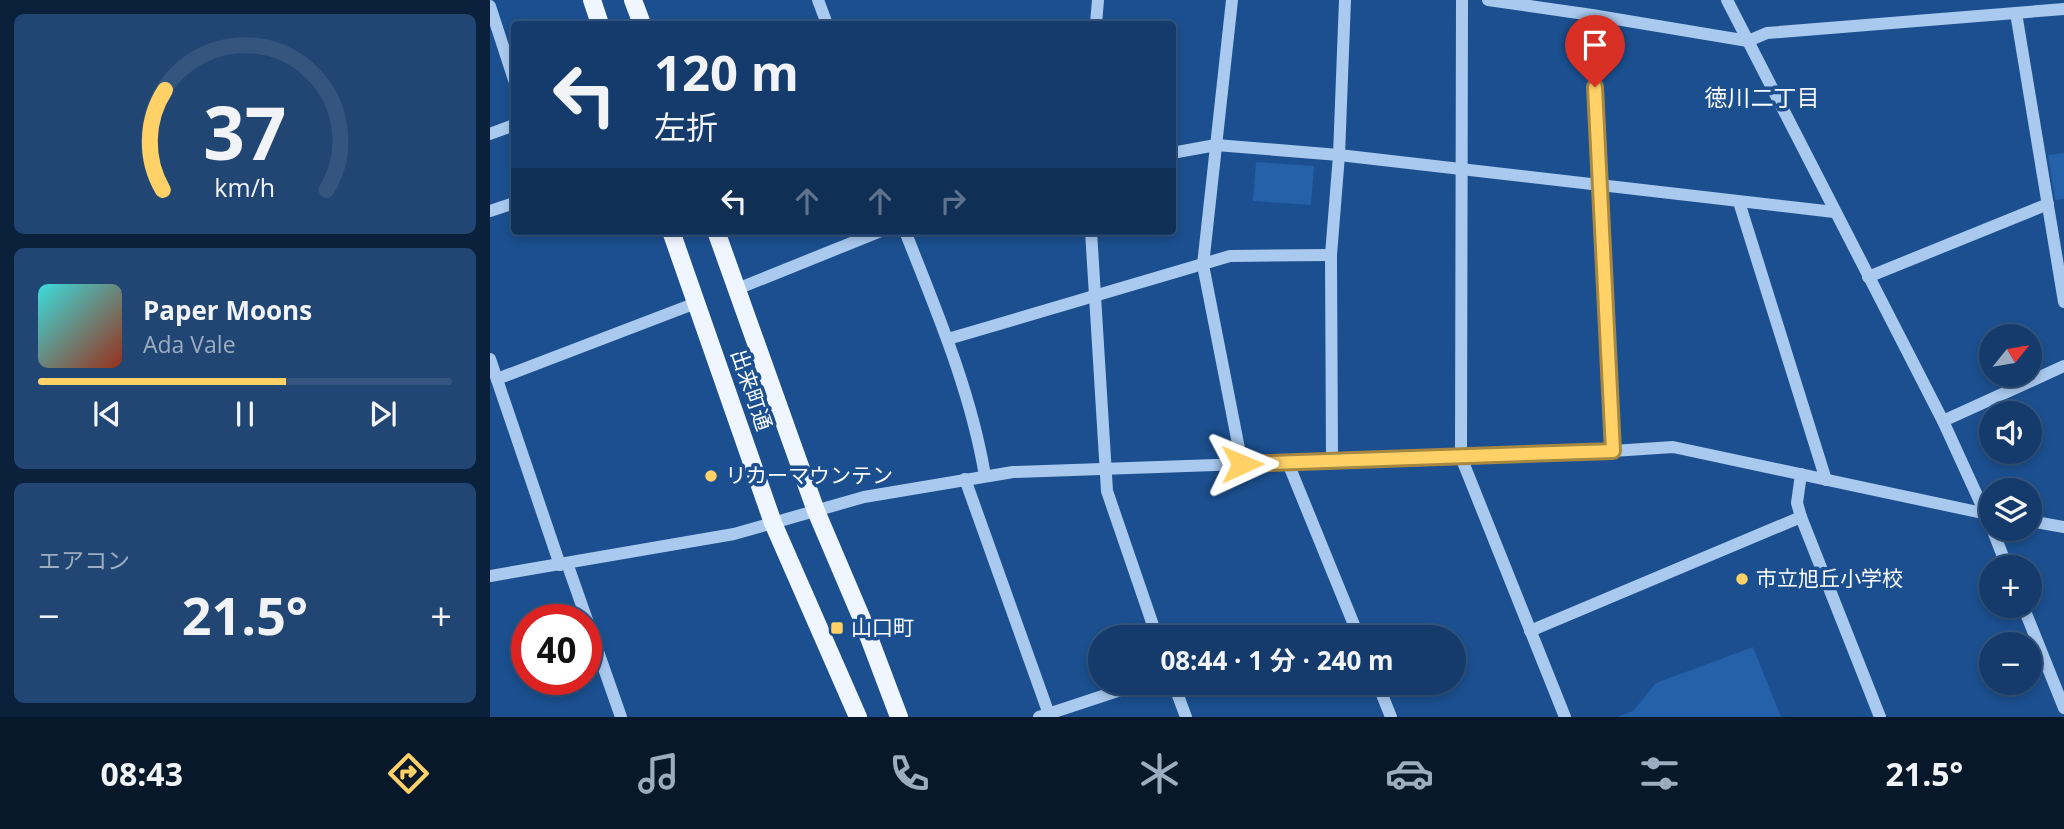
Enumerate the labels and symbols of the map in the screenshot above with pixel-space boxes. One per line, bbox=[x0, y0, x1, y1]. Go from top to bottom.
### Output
pin bbox=[1565, 15, 1625, 87]
district label: 徳川二丁目 bbox=[1705, 81, 1820, 113]
north arrow bbox=[1979, 324, 2042, 387]
street label: 出来町通 bbox=[725, 345, 779, 434]
position arrow bbox=[1205, 427, 1279, 501]
place label: リカーマウンテン bbox=[725, 461, 893, 489]
marker: リカーマウンテン bbox=[703, 468, 719, 484]
place label: 市立旭丘小学校 bbox=[1756, 564, 1903, 592]
marker: 市立旭丘小学校 bbox=[1734, 571, 1750, 587]
speed limit sign: 40 bbox=[511, 604, 602, 695]
place label: 山口町 bbox=[851, 613, 914, 641]
marker: 山口町 bbox=[829, 620, 845, 636]

